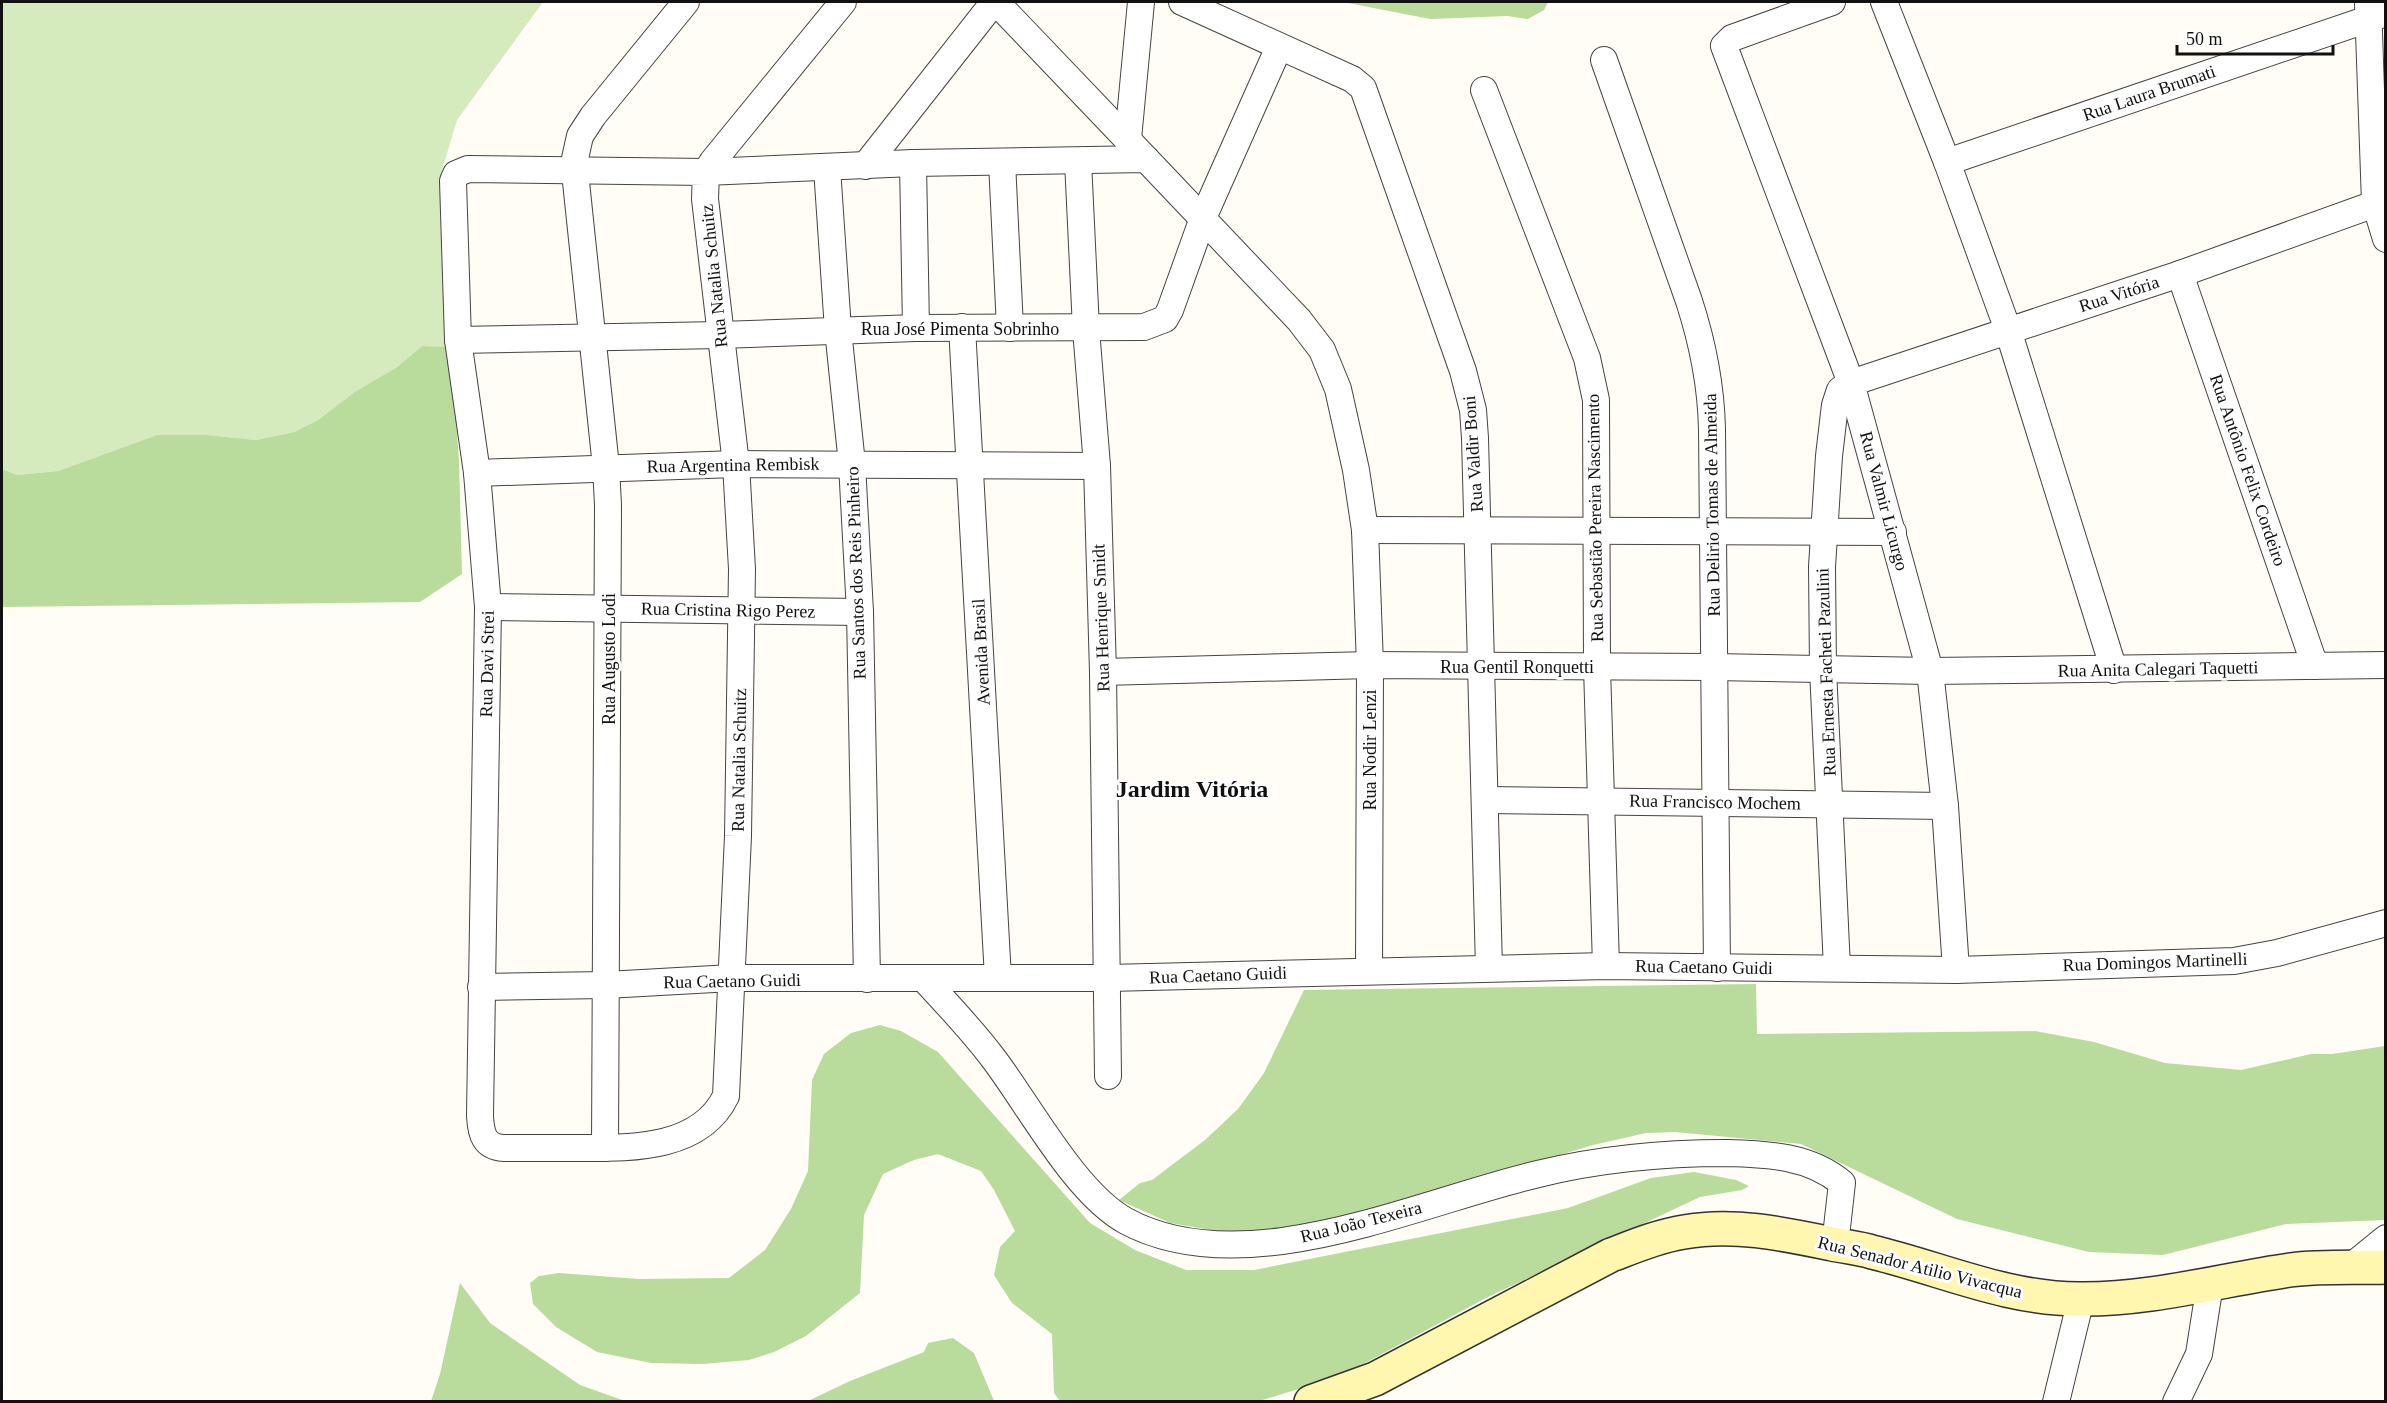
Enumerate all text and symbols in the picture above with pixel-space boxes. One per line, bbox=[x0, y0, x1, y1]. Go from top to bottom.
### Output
scale bar bbox=[2177, 18, 2333, 56]
text: 50 m bbox=[2186, 29, 2223, 49]
street label: Rua Laura Brumati bbox=[2080, 61, 2218, 125]
street label: Rua Natalia Schuitz bbox=[697, 203, 731, 349]
street label: Rua Vitória bbox=[2076, 272, 2162, 316]
street label: Rua José Pimenta Sobrinho bbox=[861, 319, 1059, 339]
street label: Rua Antônio Felix Cordeiro bbox=[2206, 371, 2290, 569]
street label: Rua Delirio Tomas de Almeida bbox=[1700, 393, 1724, 617]
street label: Rua Sebastião Pereira Nascimento bbox=[1583, 394, 1607, 642]
street label: Rua Valdir Boni bbox=[1459, 395, 1487, 513]
street label: Rua Valmir Licurgo bbox=[1856, 429, 1912, 573]
street label: Rua Argentina Rembisk bbox=[647, 453, 819, 477]
street label: Rua Santos dos Reis Pinheiro bbox=[842, 466, 870, 680]
street label: Rua Henrique Smidt bbox=[1088, 544, 1114, 692]
street label: Rua Ernesta Facheti Pazulini bbox=[1812, 567, 1840, 777]
street label: Rua Augusto Lodi bbox=[599, 593, 619, 725]
street label: Rua Cristina Rigo Perez bbox=[641, 598, 815, 622]
street label: Avenida Brasil bbox=[968, 598, 994, 706]
street label: Rua Davi Strei bbox=[476, 610, 498, 718]
street label: Rua Gentil Ronquetti bbox=[1440, 657, 1594, 677]
street label: Rua Anita Calegari Taquetti bbox=[2057, 657, 2259, 681]
street label: Rua Natalia Schuitz bbox=[728, 688, 750, 832]
street label: Rua Nodir Lenzi bbox=[1360, 690, 1380, 810]
district label: Jardim Vitória bbox=[1116, 776, 1268, 802]
street label: Rua Francisco Mochem bbox=[1629, 791, 1801, 813]
street label: Rua Domingos Martinelli bbox=[2062, 949, 2248, 975]
street label: Rua Caetano Guidi bbox=[1635, 956, 1773, 978]
street label: Rua Caetano Guidi bbox=[1149, 963, 1287, 987]
street label: Rua Caetano Guidi bbox=[663, 970, 801, 992]
street label: Rua João Texeira bbox=[1298, 1197, 1424, 1247]
street label: Rua Senador Atilio Vivacqua bbox=[1816, 1232, 2024, 1302]

